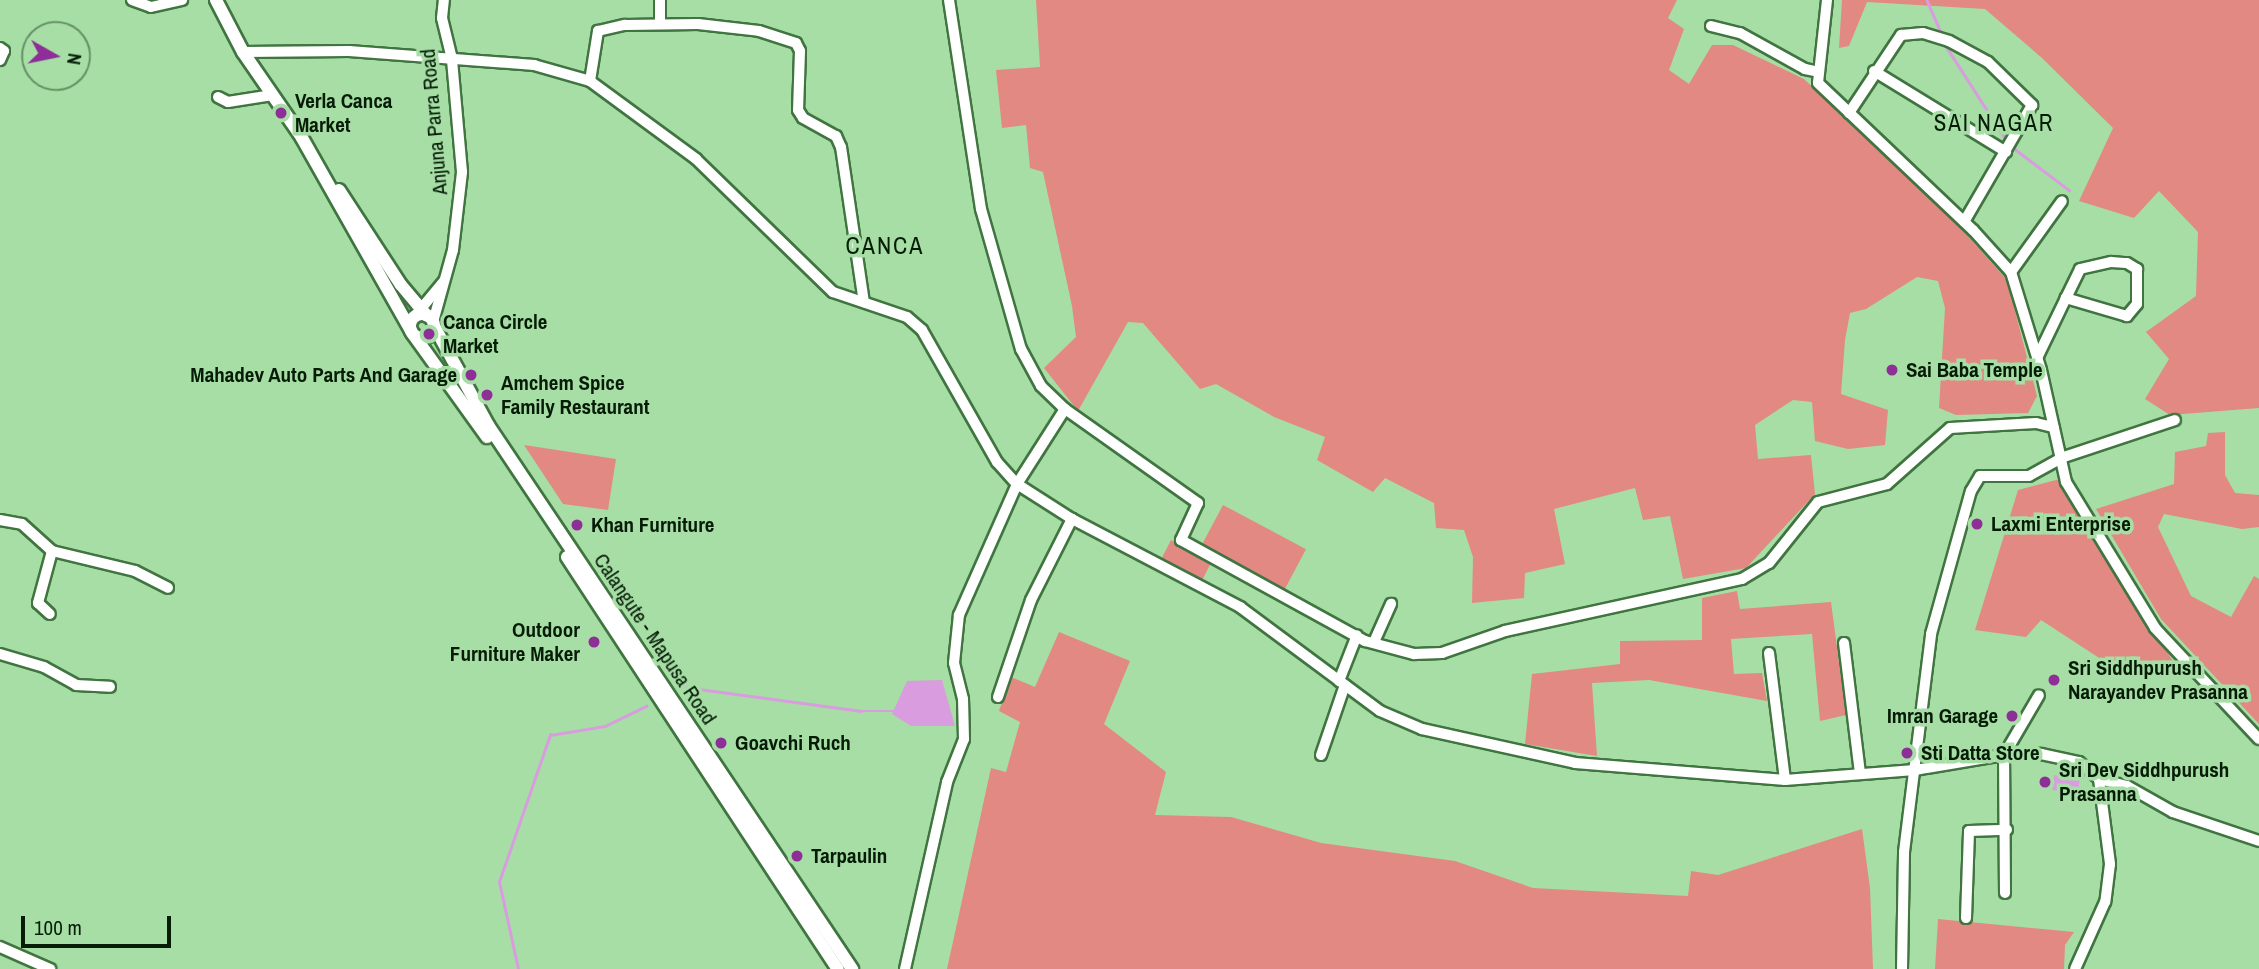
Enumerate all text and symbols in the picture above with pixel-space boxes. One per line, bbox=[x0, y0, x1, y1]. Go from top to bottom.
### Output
north arrow bbox=[21, 21, 91, 91]
street label: Anjuna Parra Road bbox=[415, 48, 453, 196]
text: N bbox=[61, 51, 88, 67]
place label: Verla Canca Market bbox=[295, 88, 392, 138]
marker: Verla Canca Market bbox=[273, 105, 289, 121]
district label: SAI NAGAR bbox=[1935, 109, 2053, 137]
district label: CANCA bbox=[846, 232, 924, 260]
place label: Canca Circle Market bbox=[443, 309, 547, 359]
marker: Canca Circle Market bbox=[421, 326, 437, 342]
place label: Sai Baba Temple bbox=[1906, 357, 2043, 383]
place label: Mahadev Auto Parts And Garage bbox=[189, 362, 457, 388]
marker: Sai Baba Temple bbox=[1884, 362, 1900, 378]
marker: Mahadev Auto Parts And Garage bbox=[463, 367, 479, 383]
place label: Amchem Spice Family Restaurant bbox=[501, 370, 649, 420]
marker: Amchem Spice Family Restaurant bbox=[479, 387, 495, 403]
place label: Laxmi Enterprise bbox=[1991, 511, 2131, 537]
place label: Khan Furniture bbox=[591, 512, 714, 538]
marker: Laxmi Enterprise bbox=[1969, 516, 1985, 532]
marker: Khan Furniture bbox=[569, 517, 585, 533]
street label: Calangute - Mapusa Road bbox=[588, 549, 722, 729]
place label: Outdoor Furniture Maker bbox=[450, 617, 580, 667]
marker: Outdoor Furniture Maker bbox=[586, 634, 602, 650]
place label: Sri Siddhpurush Narayandev Prasanna bbox=[2068, 655, 2248, 705]
marker: Sri Siddhpurush Narayandev Prasanna bbox=[2046, 672, 2062, 688]
place label: Imran Garage bbox=[1887, 703, 1998, 729]
marker: Imran Garage bbox=[2004, 708, 2020, 724]
place label: Goavchi Ruch bbox=[735, 730, 851, 756]
marker: Goavchi Ruch bbox=[713, 735, 729, 751]
place label: Sti Datta Store bbox=[1921, 740, 2040, 766]
marker: Sti Datta Store bbox=[1899, 745, 1915, 761]
place label: Sri Dev Siddhpurush Prasanna bbox=[2059, 757, 2229, 807]
marker: Sri Dev Siddhpurush Prasanna bbox=[2037, 774, 2053, 790]
place label: Tarpaulin bbox=[811, 843, 887, 869]
marker: Tarpaulin bbox=[789, 848, 805, 864]
scale bar bbox=[24, 902, 175, 946]
text: 100 m bbox=[34, 913, 82, 942]

